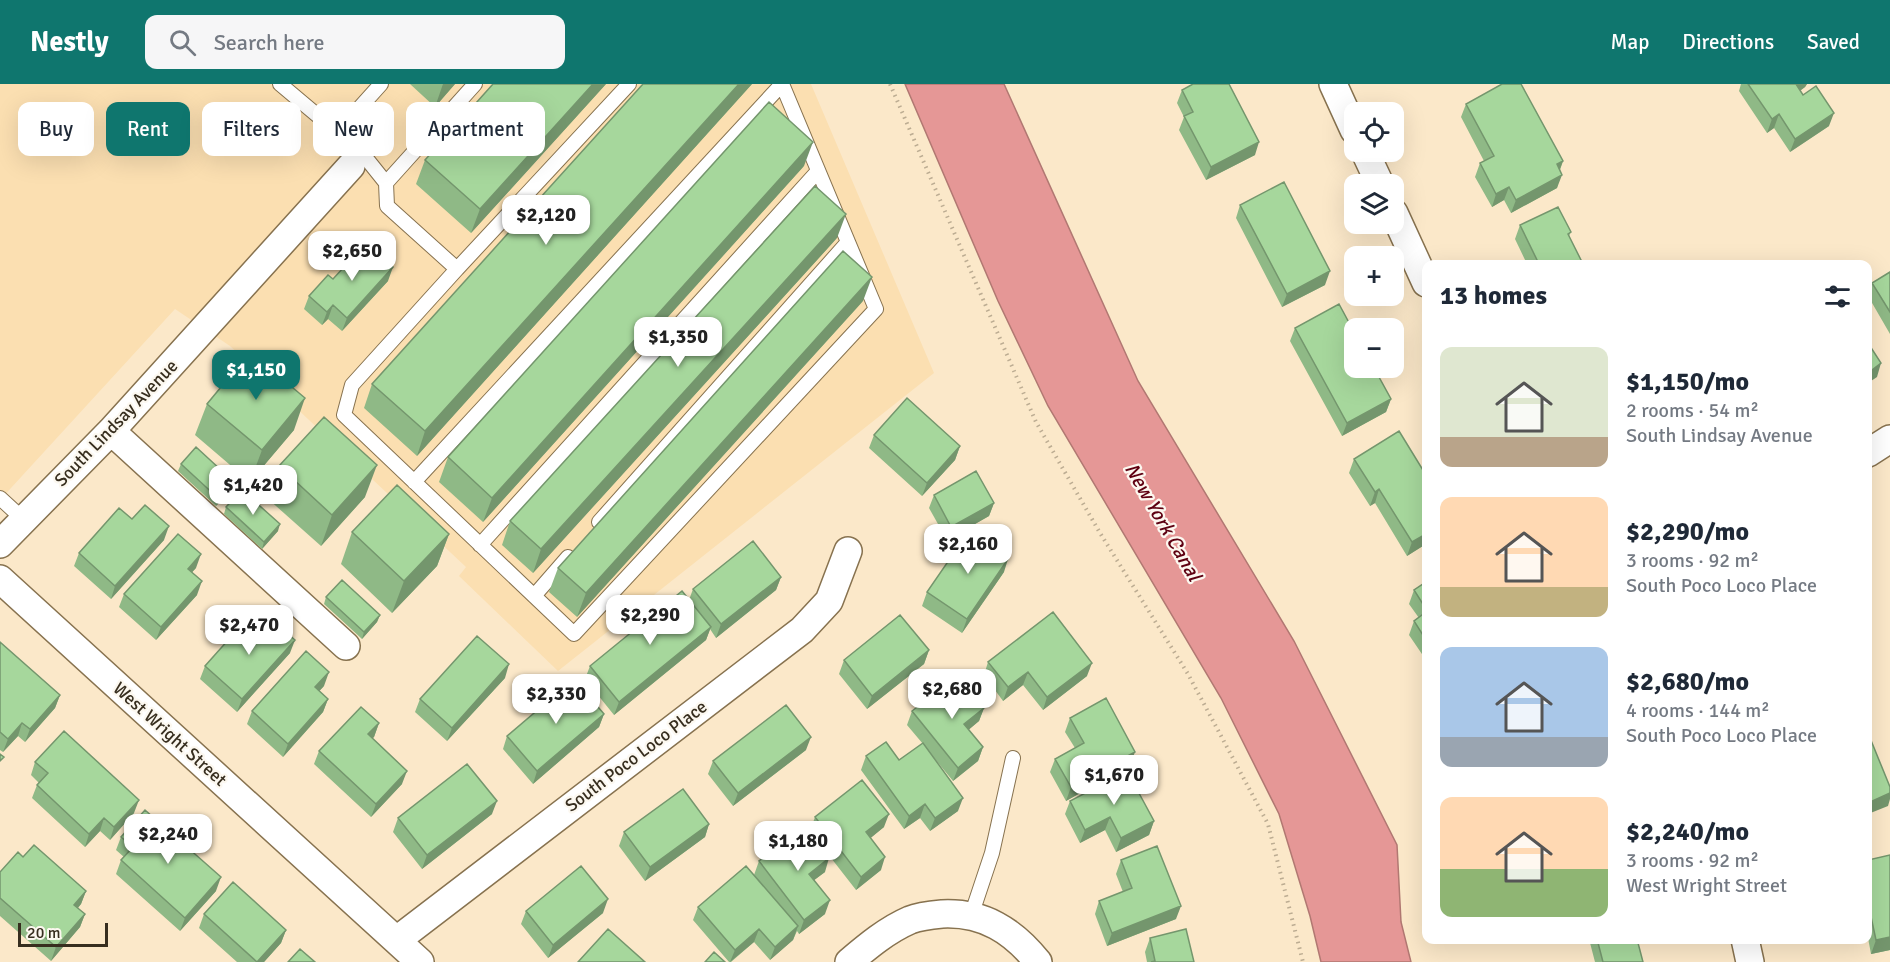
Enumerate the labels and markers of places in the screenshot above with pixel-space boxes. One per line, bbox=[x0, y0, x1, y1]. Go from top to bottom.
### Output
pin: $2,120 bbox=[497, 195, 595, 246]
pin: $2,650 bbox=[303, 231, 401, 282]
pin: $1,350 bbox=[629, 317, 727, 368]
pin: $1,150 bbox=[207, 350, 305, 401]
pin: $1,420 bbox=[204, 465, 302, 516]
pin: $2,160 bbox=[919, 524, 1017, 575]
pin: $2,290 bbox=[601, 595, 699, 646]
pin: $2,470 bbox=[200, 605, 298, 656]
pin: $2,680 bbox=[903, 669, 1001, 720]
pin: $2,330 bbox=[507, 674, 605, 725]
pin: $1,670 bbox=[1065, 755, 1163, 806]
pin: $2,240 bbox=[119, 814, 217, 865]
pin: $1,180 bbox=[749, 821, 847, 872]

